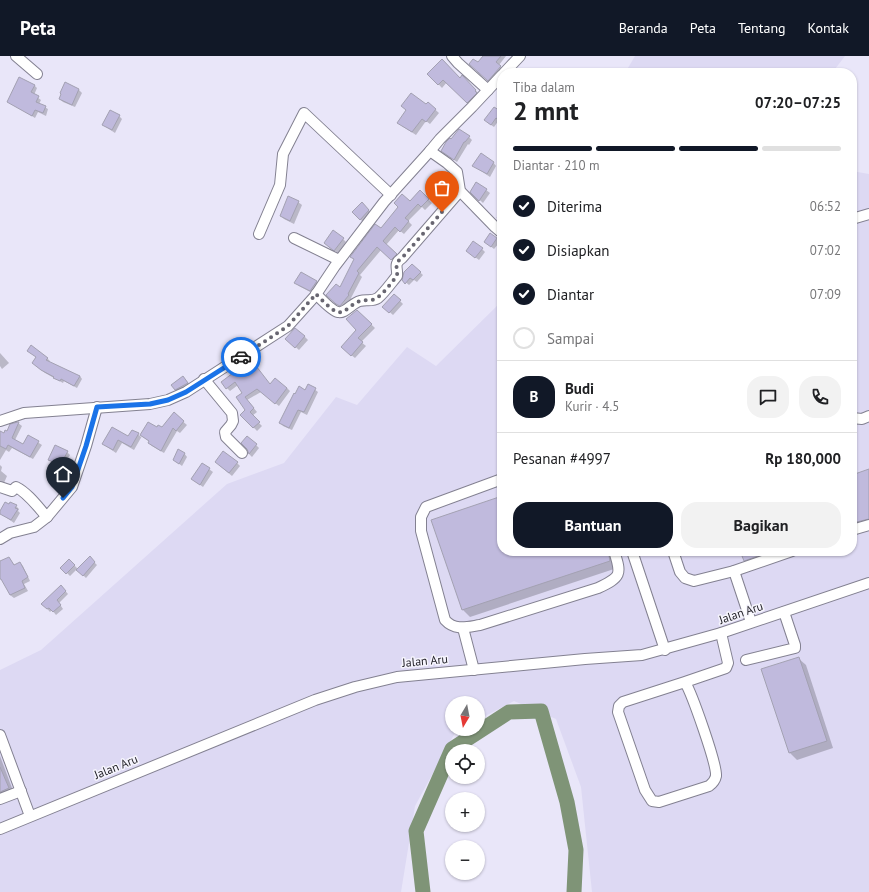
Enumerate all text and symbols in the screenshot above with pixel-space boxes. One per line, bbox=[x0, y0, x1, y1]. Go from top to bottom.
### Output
text: Peta bbox=[20, 16, 56, 40]
text: Beranda bbox=[619, 19, 668, 37]
text: Peta bbox=[690, 19, 716, 37]
text: Tentang bbox=[738, 19, 786, 37]
text: Kontak bbox=[808, 19, 849, 37]
text: Tiba dalam bbox=[513, 79, 575, 96]
text: 07:20–07:25 bbox=[755, 93, 841, 112]
text: 2 mnt bbox=[513, 94, 579, 127]
text: Diantar · 210 m bbox=[513, 157, 600, 174]
pin bbox=[425, 171, 459, 212]
icon: bag bbox=[431, 177, 453, 199]
icon: check bbox=[513, 195, 535, 217]
text: Diterima bbox=[547, 197, 602, 216]
text: 06:52 bbox=[810, 198, 841, 215]
icon: check bbox=[513, 239, 535, 261]
text: Disiapkan bbox=[547, 241, 610, 260]
text: 07:02 bbox=[810, 242, 841, 259]
icon: check bbox=[513, 283, 535, 305]
text: Diantar bbox=[547, 285, 594, 304]
text: 07:09 bbox=[810, 286, 841, 303]
text: Sampai bbox=[547, 329, 594, 348]
courier bbox=[221, 337, 261, 377]
icon: car bbox=[230, 346, 252, 368]
button: chat bbox=[747, 376, 789, 418]
button: phone bbox=[799, 376, 841, 418]
text: Budi bbox=[565, 379, 594, 398]
text: B bbox=[530, 387, 538, 406]
text: Kurir · 4.5 bbox=[565, 398, 619, 415]
text: Pesanan #4997 bbox=[513, 449, 611, 468]
text: Rp 180,000 bbox=[765, 449, 841, 468]
pin bbox=[46, 457, 80, 498]
icon: home bbox=[52, 463, 74, 485]
button: Bantuan bbox=[513, 502, 673, 548]
button: Bagikan bbox=[681, 502, 841, 548]
street label: Jalan Aru bbox=[716, 598, 765, 627]
street label: Jalan Aru bbox=[400, 651, 448, 670]
north arrow bbox=[445, 696, 485, 736]
map controls bbox=[445, 696, 485, 880]
button: locate bbox=[445, 744, 485, 784]
street label: Jalan Aru bbox=[91, 751, 140, 782]
button: + bbox=[445, 792, 485, 832]
button: − bbox=[445, 840, 485, 880]

